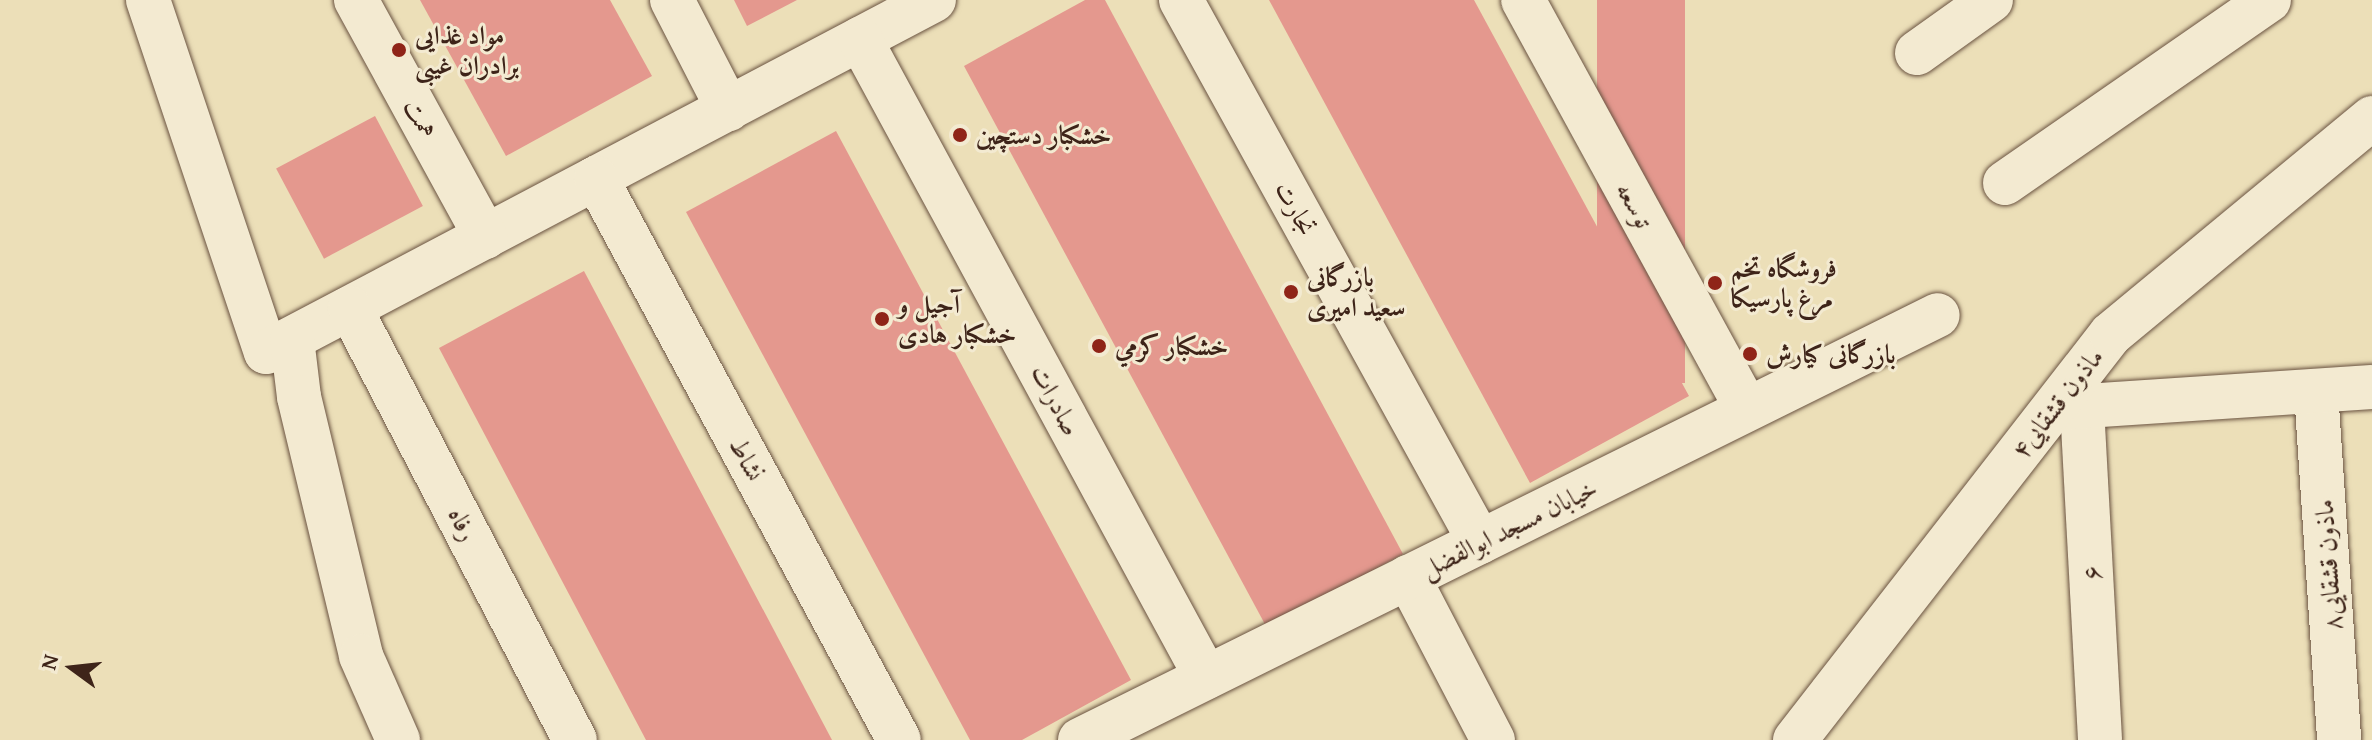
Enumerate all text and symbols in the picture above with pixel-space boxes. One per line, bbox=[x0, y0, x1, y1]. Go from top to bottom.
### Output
place label: مواد غذایی برادران غیبی bbox=[415, 19, 519, 80]
marker: مواد غذایی برادران غیبی bbox=[390, 41, 408, 59]
street label: همت bbox=[398, 93, 444, 143]
place label: خشکبار دستچین bbox=[976, 119, 1112, 151]
marker: خشکبار دستچین bbox=[951, 126, 969, 144]
street label: تجارت bbox=[1269, 175, 1323, 241]
street label: توسعه bbox=[1610, 176, 1660, 234]
place label: فروشگاه تخم مرغ پارسیکا bbox=[1731, 252, 1837, 314]
place label: بازرگانی سعید امیری bbox=[1307, 261, 1405, 322]
marker: فروشگاه تخم مرغ پارسیکا bbox=[1706, 274, 1724, 292]
marker: بازرگانی سعید امیری bbox=[1282, 283, 1300, 301]
place label: آجیل و خشکبار هادی bbox=[898, 288, 1016, 350]
marker: آجیل و خشکبار هادی bbox=[873, 310, 891, 328]
place label: خشكبار كرمي bbox=[1115, 330, 1229, 362]
marker: خشكبار كرمي bbox=[1090, 337, 1108, 355]
place label: بازرگانی کیارش bbox=[1766, 338, 1896, 370]
street label: ۴ماذون قشقایی bbox=[2004, 342, 2110, 464]
marker: بازرگانی کیارش bbox=[1741, 345, 1759, 363]
street label: صادرات bbox=[1024, 359, 1088, 441]
street label: نشاط bbox=[723, 432, 771, 486]
street label: خیابان مسجد ابوالفضل bbox=[1416, 472, 1602, 584]
street label: ۸ماذون قشقایی bbox=[2308, 498, 2348, 632]
street label: رفاه bbox=[441, 502, 485, 546]
street label: ۶ bbox=[2075, 565, 2107, 581]
north arrow bbox=[32, 628, 112, 708]
text: N bbox=[31, 651, 66, 673]

